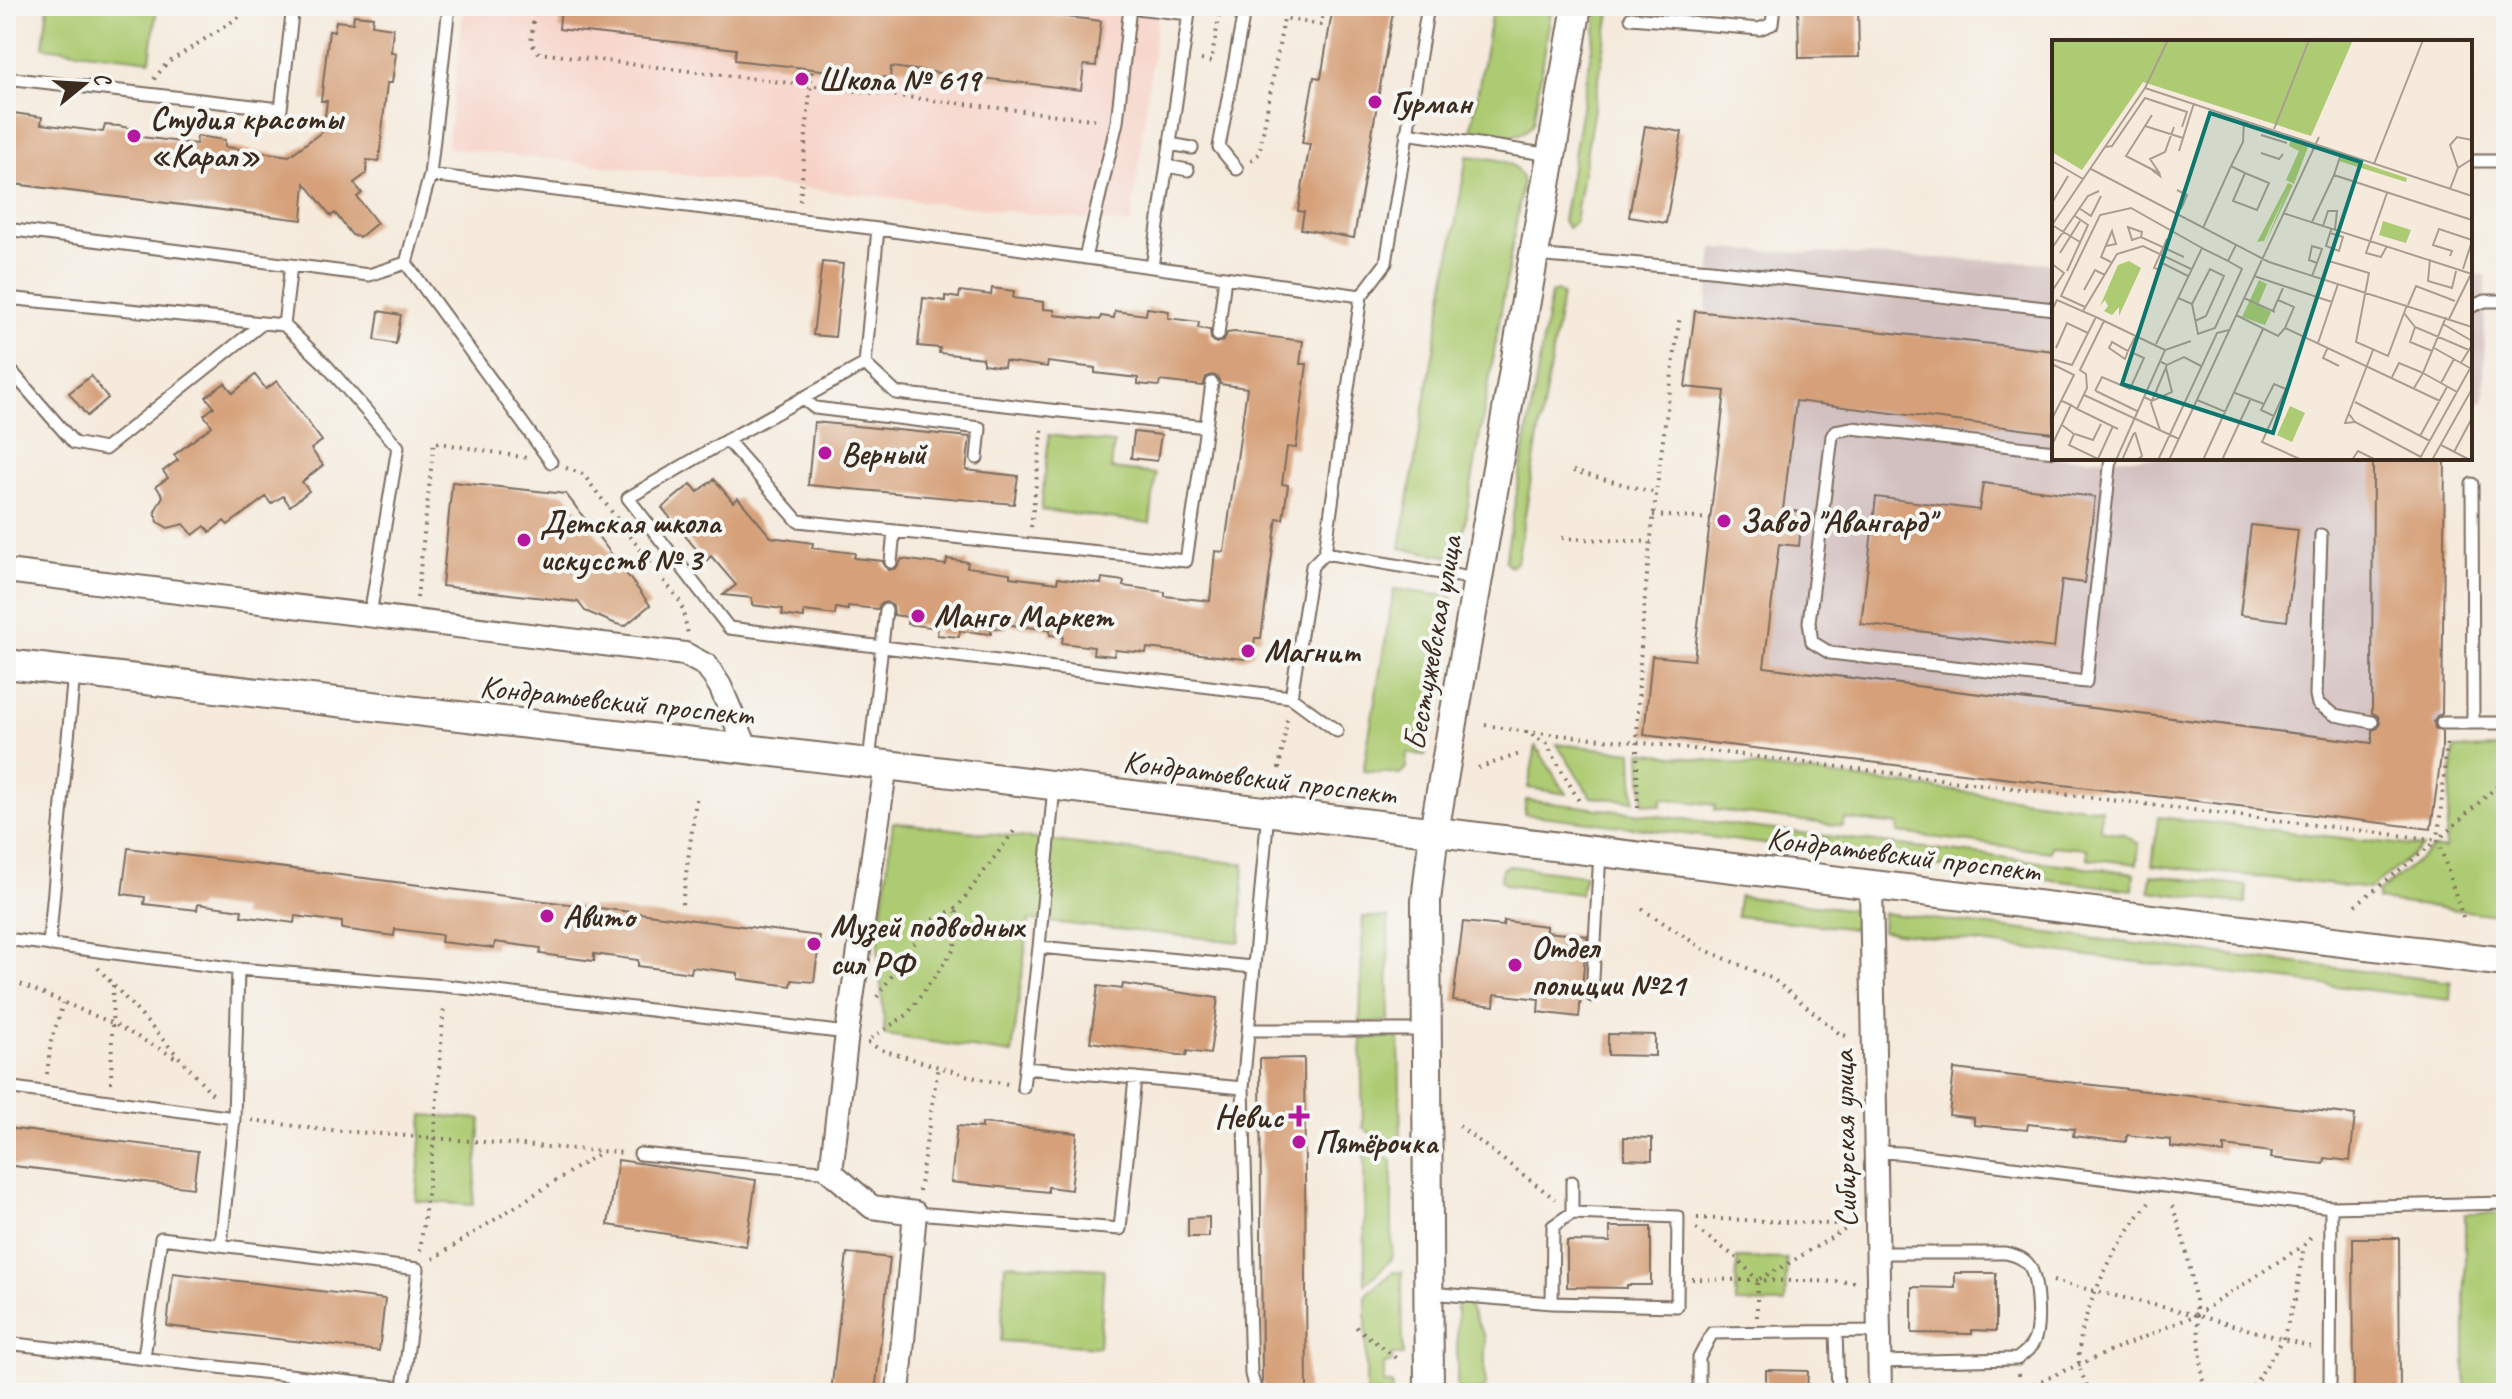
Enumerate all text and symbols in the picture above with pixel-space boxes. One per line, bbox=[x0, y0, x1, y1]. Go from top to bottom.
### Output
inset map bbox=[2052, 40, 2472, 460]
north arrow bbox=[44, 44, 124, 124]
place label: Школа № 619 bbox=[818, 59, 984, 100]
text: С bbox=[87, 69, 118, 91]
marker: Школа № 619 bbox=[793, 70, 811, 88]
place label: Гурман bbox=[1391, 82, 1474, 123]
marker: Гурман bbox=[1366, 93, 1384, 111]
place label: Студия красоты «Карал» bbox=[150, 98, 345, 176]
marker: Студия красоты «Карал» bbox=[125, 127, 143, 145]
place label: Верный bbox=[841, 433, 928, 474]
marker: Верный bbox=[816, 444, 834, 462]
place label: Завод "Авангард" bbox=[1740, 501, 1942, 542]
place label: Детская школа искусств № 3 bbox=[540, 502, 722, 580]
marker: Завод "Авангард" bbox=[1715, 512, 1733, 530]
marker: Детская школа искусств № 3 bbox=[515, 531, 533, 549]
street label: Бестужевская улица bbox=[1393, 531, 1472, 753]
place label: Манго Маркет bbox=[934, 596, 1115, 637]
marker: Манго Маркет bbox=[909, 607, 927, 625]
place label: Магнит bbox=[1264, 631, 1361, 672]
marker: Магнит bbox=[1239, 642, 1257, 660]
street label: Кондратьевский проспект bbox=[478, 666, 757, 735]
street label: Кондратьевский проспект bbox=[1121, 740, 1400, 815]
street label: Кондратьевский проспект bbox=[1765, 817, 2044, 892]
place label: Авито bbox=[563, 896, 638, 937]
place label: Музей подводных сил РФ bbox=[830, 906, 1027, 984]
marker: Авито bbox=[538, 907, 556, 925]
place label: Отдел полиции №21 bbox=[1531, 927, 1688, 1005]
marker: Музей подводных сил РФ bbox=[805, 935, 823, 953]
marker: Отдел полиции №21 bbox=[1506, 956, 1524, 974]
street label: Сибирская улица bbox=[1822, 1048, 1867, 1228]
place label: Невис bbox=[1215, 1096, 1285, 1137]
marker: Невис bbox=[1290, 1107, 1308, 1125]
place label: Пятёрочка bbox=[1315, 1122, 1440, 1163]
marker: Пятёрочка bbox=[1290, 1133, 1308, 1151]

